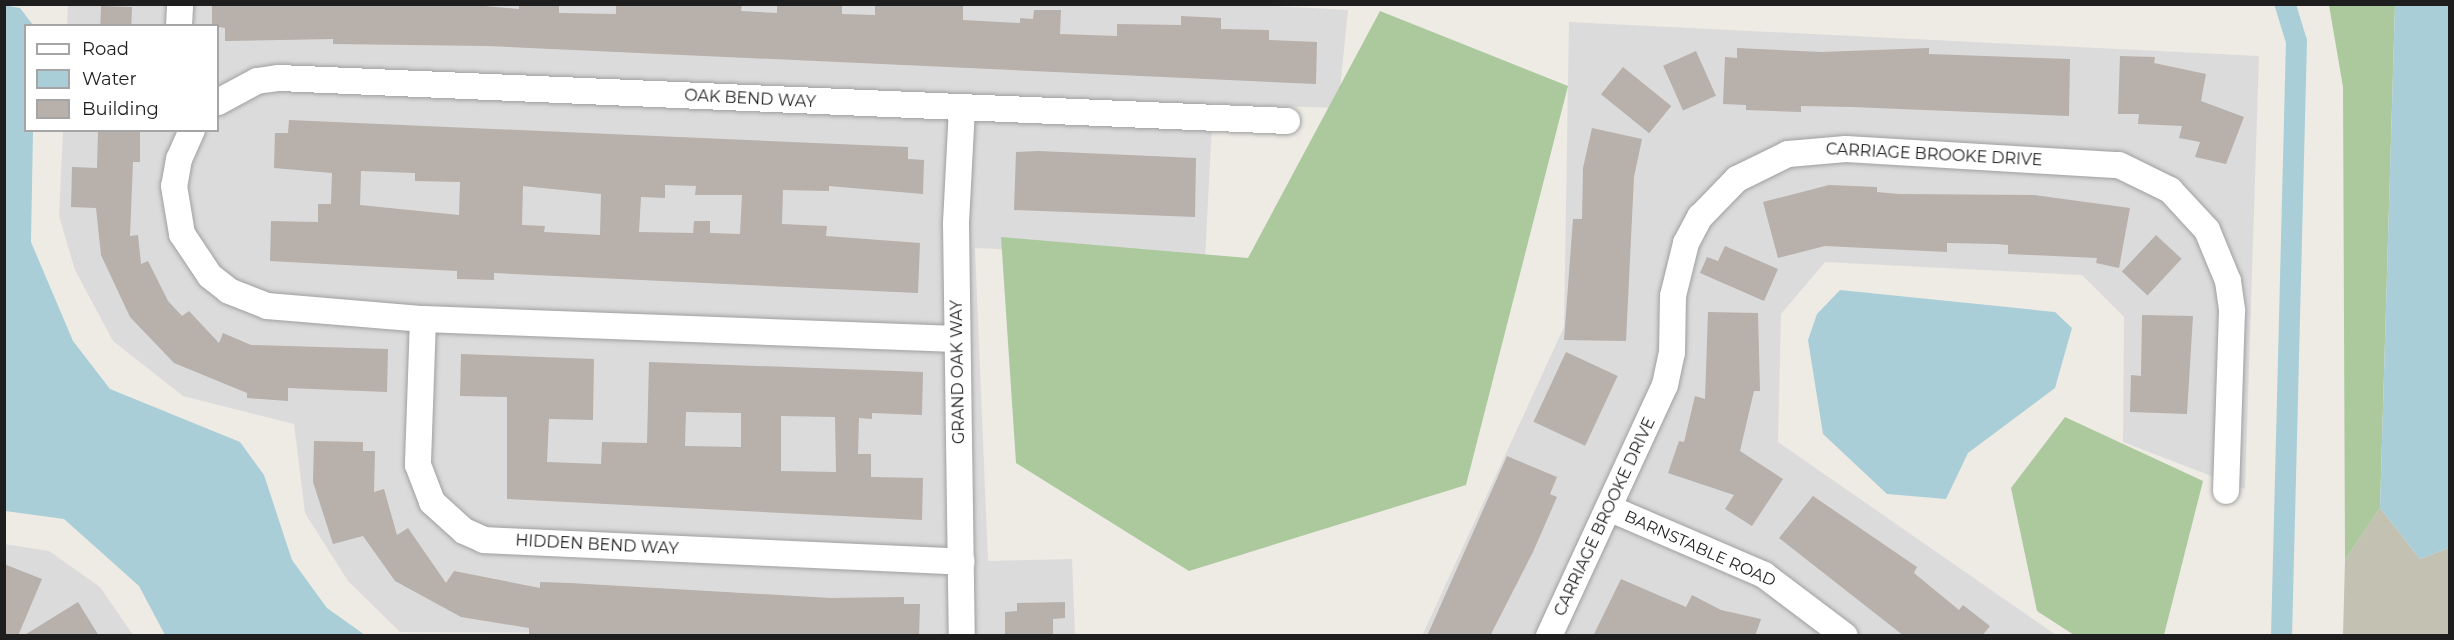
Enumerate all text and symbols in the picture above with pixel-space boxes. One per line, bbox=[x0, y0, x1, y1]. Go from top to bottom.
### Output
legend bbox=[24, 24, 219, 132]
text: Road bbox=[82, 38, 129, 60]
text: Water bbox=[82, 68, 137, 90]
street label: OAK BEND WAY bbox=[684, 86, 816, 112]
text: Building bbox=[82, 98, 159, 120]
street label: CARRIAGE BROOKE DRIVE bbox=[1825, 140, 2043, 170]
street label: GRAND OAK WAY bbox=[947, 300, 969, 444]
street label: CARRIAGE BROOKE DRIVE bbox=[1550, 415, 1660, 619]
street label: BARNSTABLE ROAD bbox=[1621, 507, 1779, 591]
street label: HIDDEN BEND WAY bbox=[515, 531, 679, 559]

